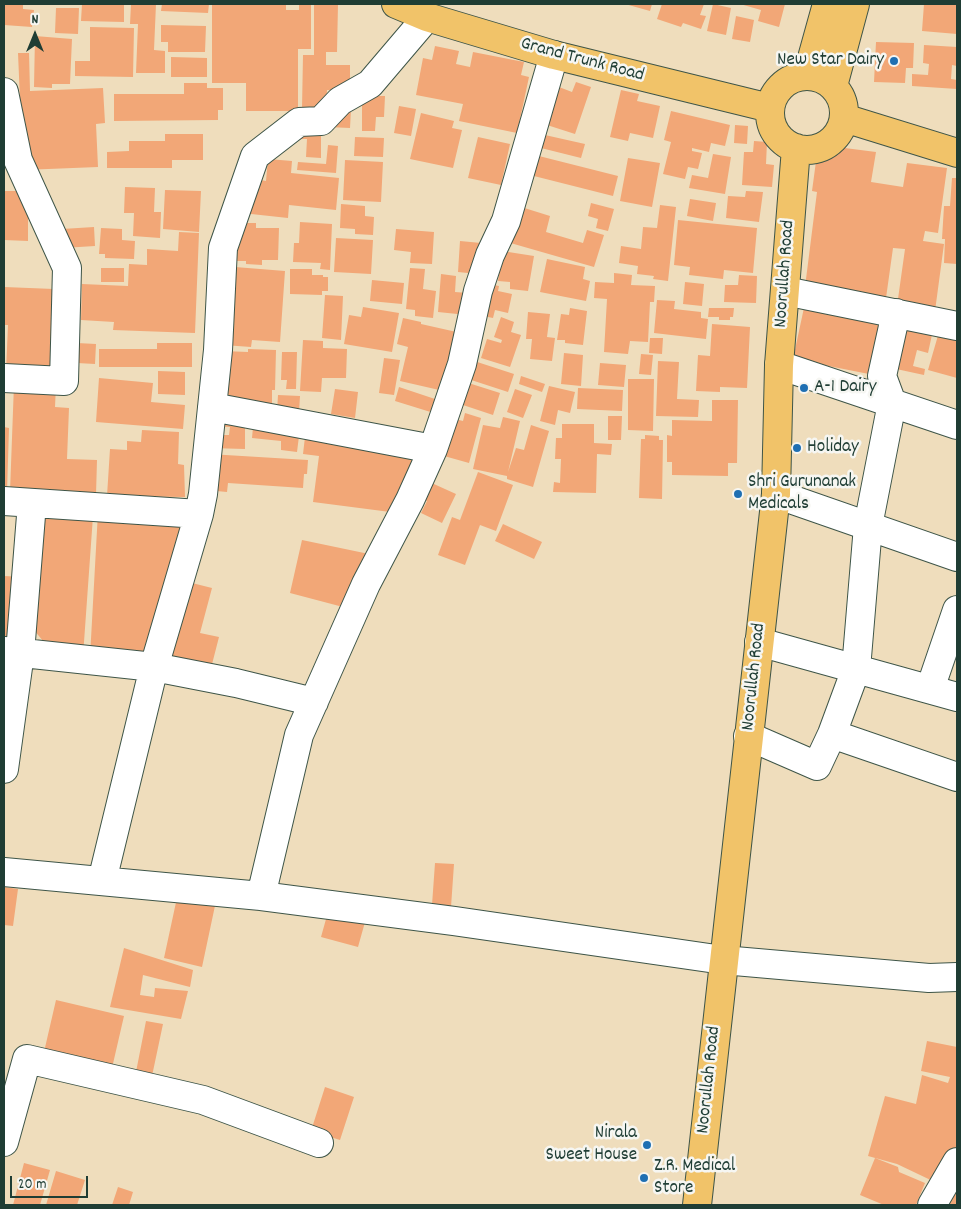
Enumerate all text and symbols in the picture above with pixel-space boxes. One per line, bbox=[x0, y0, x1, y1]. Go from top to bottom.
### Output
north arrow bbox=[10, 10, 60, 60]
text: N bbox=[32, 10, 38, 30]
street label: Grand Trunk Road bbox=[518, 34, 646, 88]
place label: New Star Dairy bbox=[777, 50, 884, 72]
marker: New Star Dairy bbox=[888, 55, 900, 67]
street label: Noorullah Road bbox=[771, 219, 801, 329]
place label: A-1 Dairy bbox=[814, 377, 876, 399]
marker: A-1 Dairy bbox=[798, 382, 810, 394]
place label: Holiday bbox=[807, 437, 859, 459]
marker: Holiday bbox=[791, 442, 803, 454]
place label: Shri Gurunanak Medicals bbox=[748, 472, 856, 516]
marker: Shri Gurunanak Medicals bbox=[732, 488, 744, 500]
street label: Noorullah Road bbox=[738, 622, 772, 732]
street label: Noorullah Road bbox=[693, 1025, 727, 1135]
place label: Nirala Sweet House bbox=[546, 1123, 637, 1167]
marker: Nirala Sweet House bbox=[641, 1139, 653, 1151]
place label: Z.R. Medical Store bbox=[654, 1156, 735, 1200]
scale bar bbox=[12, 1166, 90, 1198]
marker: Z.R. Medical Store bbox=[638, 1172, 650, 1184]
text: 20 m bbox=[18, 1174, 46, 1196]

